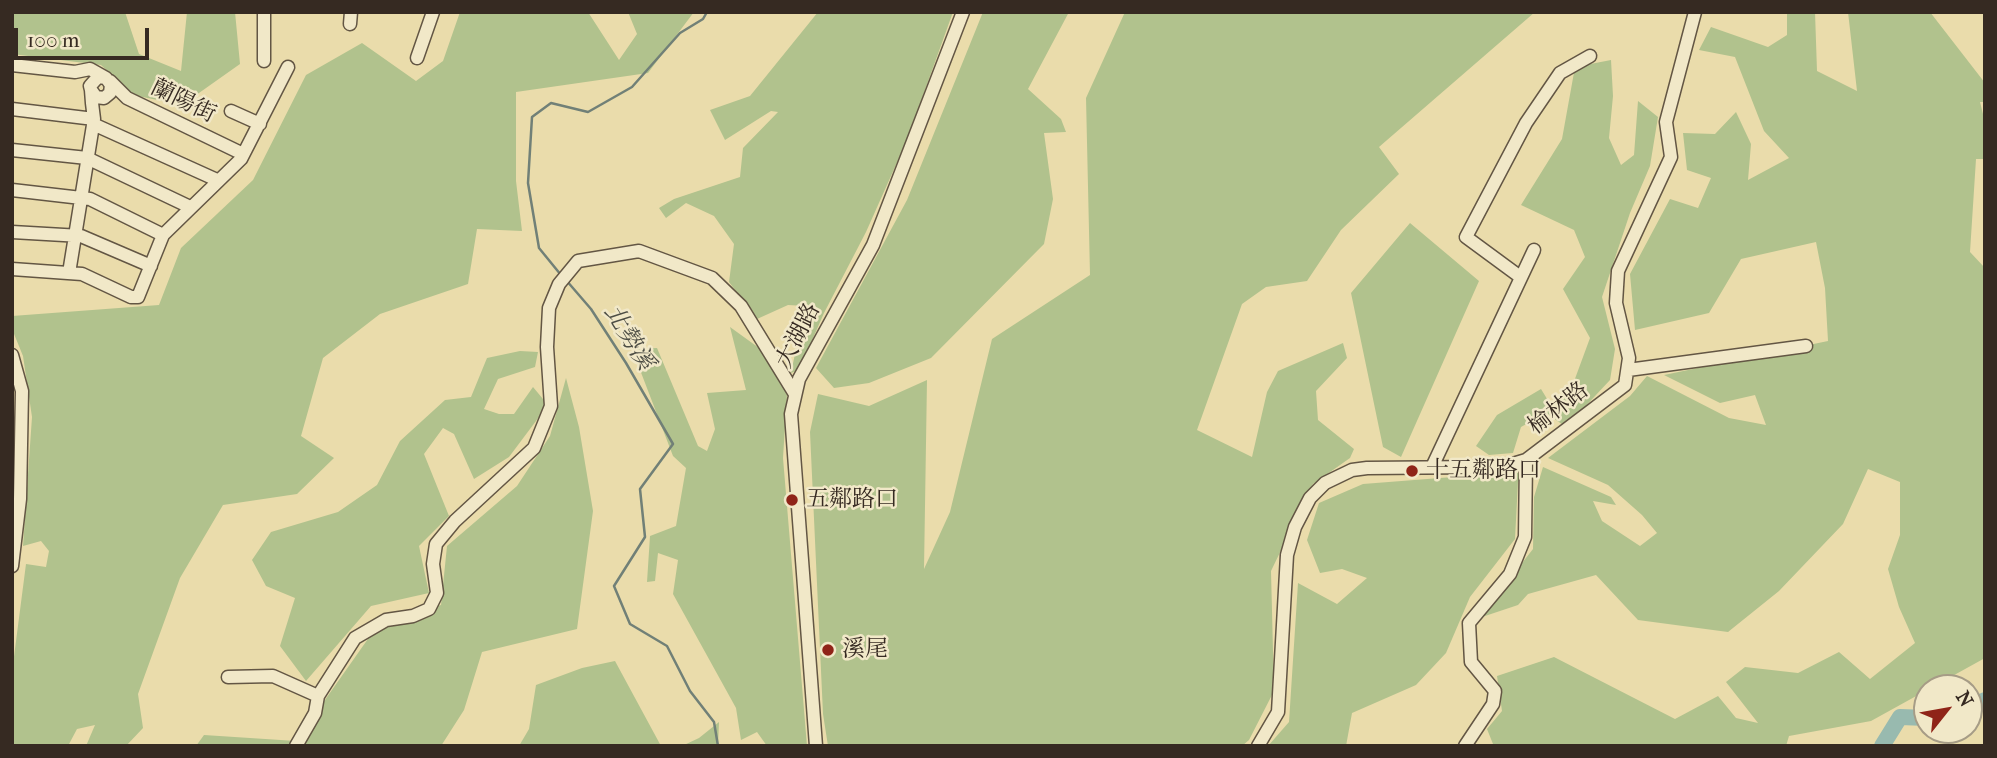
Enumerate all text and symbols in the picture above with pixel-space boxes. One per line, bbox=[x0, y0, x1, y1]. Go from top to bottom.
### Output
scale bar bbox=[18, 14, 152, 58]
text: 100 m bbox=[27, 28, 80, 52]
street label: 蘭陽街 bbox=[146, 74, 220, 130]
street label: 大湖路 bbox=[771, 299, 827, 373]
water label: 北勢溪 bbox=[597, 300, 659, 376]
street label: 榆林路 bbox=[1523, 377, 1595, 441]
place label: 十五鄰路口 bbox=[1426, 457, 1541, 485]
marker: 十五鄰路口 bbox=[1404, 463, 1420, 479]
place label: 五鄰路口 bbox=[806, 486, 898, 514]
marker: 五鄰路口 bbox=[784, 492, 800, 508]
place label: 溪尾 bbox=[842, 636, 888, 664]
marker: 溪尾 bbox=[820, 642, 836, 658]
north arrow bbox=[1913, 674, 1983, 744]
text: N bbox=[1951, 687, 1977, 711]

